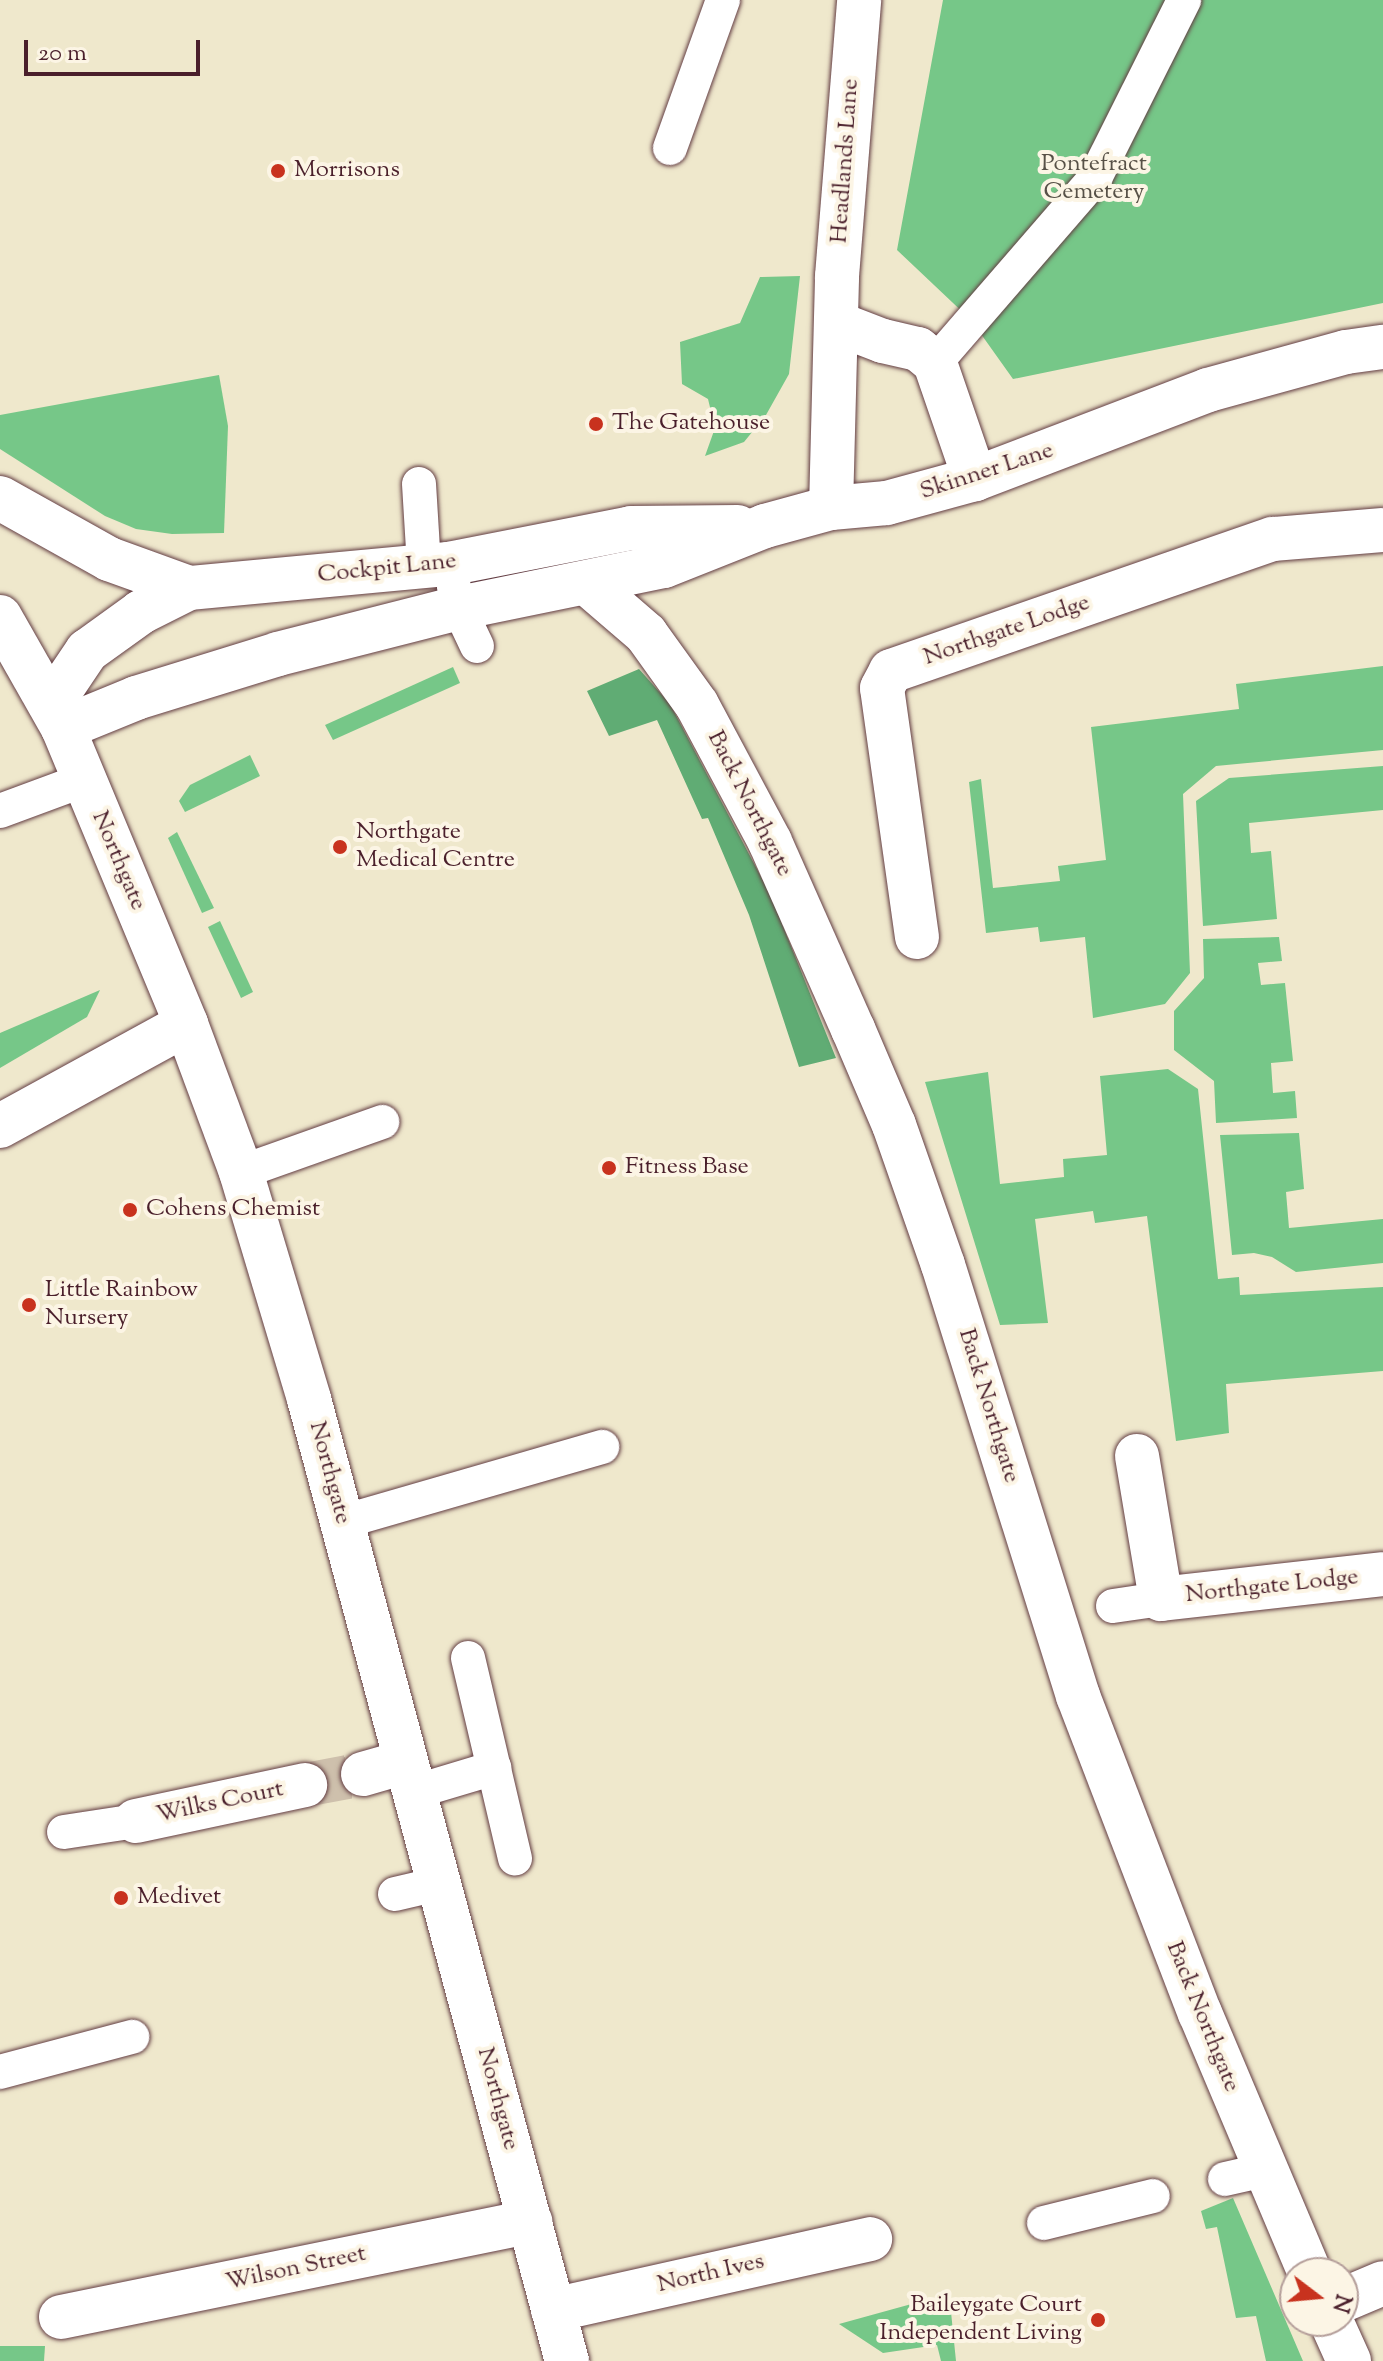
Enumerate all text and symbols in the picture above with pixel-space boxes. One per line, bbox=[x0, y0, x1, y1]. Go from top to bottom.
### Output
scale bar bbox=[28, 24, 204, 74]
text: 20 m bbox=[38, 37, 87, 71]
street label: Headlands Lane bbox=[826, 78, 866, 244]
park label: Pontefract Cemetery bbox=[1041, 151, 1147, 207]
place label: Morrisons bbox=[294, 157, 400, 185]
marker: Morrisons bbox=[269, 162, 287, 180]
place label: The Gatehouse bbox=[612, 410, 770, 438]
marker: The Gatehouse bbox=[587, 415, 605, 433]
street label: Skinner Lane bbox=[917, 437, 1057, 507]
street label: Cockpit Lane bbox=[316, 547, 458, 591]
street label: Northgate Lodge bbox=[920, 589, 1094, 673]
street label: Back Northgate bbox=[700, 726, 798, 882]
street label: Northgate bbox=[84, 807, 152, 915]
place label: Northgate Medical Centre bbox=[356, 819, 515, 875]
marker: Northgate Medical Centre bbox=[331, 838, 349, 856]
place label: Fitness Base bbox=[625, 1154, 749, 1182]
marker: Fitness Base bbox=[600, 1159, 618, 1177]
place label: Cohens Chemist bbox=[146, 1196, 320, 1224]
marker: Cohens Chemist bbox=[121, 1201, 139, 1219]
place label: Little Rainbow Nursery bbox=[45, 1277, 198, 1333]
marker: Little Rainbow Nursery bbox=[20, 1296, 38, 1314]
street label: Back Northgate bbox=[951, 1325, 1025, 1487]
street label: Northgate bbox=[302, 1419, 356, 1527]
street label: Northgate Lodge bbox=[1184, 1564, 1360, 1610]
street label: Wilks Court bbox=[154, 1775, 286, 1831]
place label: Medivet bbox=[137, 1884, 221, 1912]
marker: Medivet bbox=[112, 1889, 130, 1907]
street label: Back Northgate bbox=[1159, 1938, 1245, 2096]
street label: Northgate bbox=[470, 2045, 524, 2153]
street label: Wilson Street bbox=[223, 2240, 369, 2298]
street label: North Ives bbox=[655, 2248, 767, 2300]
north arrow bbox=[1279, 2257, 1359, 2337]
text: N bbox=[1322, 2290, 1358, 2316]
place label: Baileygate Court Independent Living bbox=[880, 2292, 1082, 2348]
marker: Baileygate Court Independent Living bbox=[1089, 2311, 1107, 2329]

